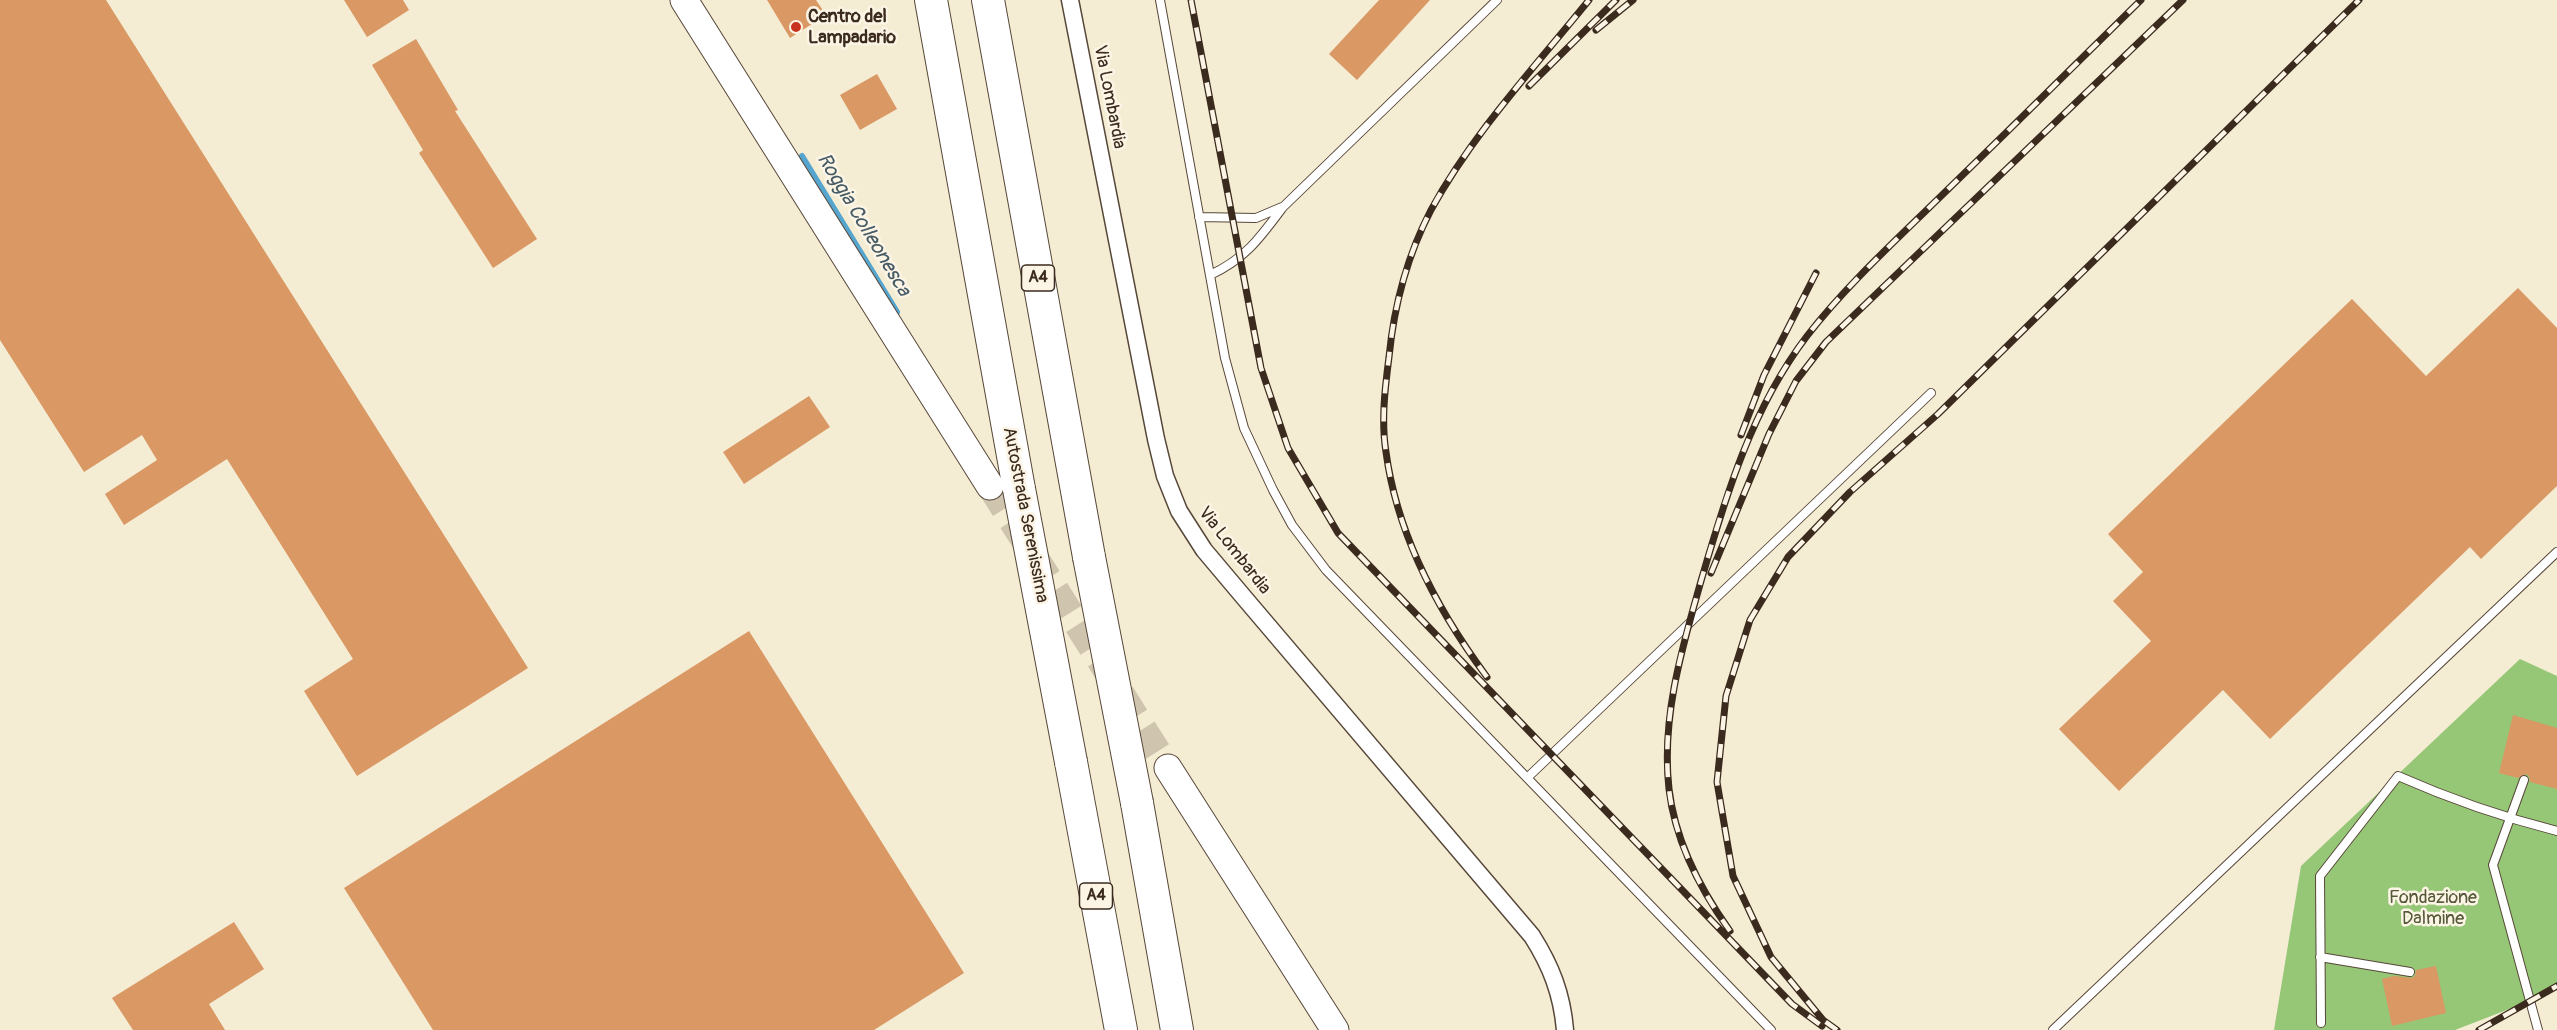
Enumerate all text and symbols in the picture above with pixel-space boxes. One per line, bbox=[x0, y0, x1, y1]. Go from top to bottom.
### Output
place label: Centro del Lampadario bbox=[808, 6, 896, 48]
marker: Centro del Lampadario bbox=[789, 20, 803, 34]
street label: Via Lombardia bbox=[1088, 43, 1130, 151]
water label: Roggia Colleonesca bbox=[811, 149, 915, 301]
road number: A4 bbox=[1022, 265, 1054, 291]
street label: Autostrada Serenissima bbox=[997, 425, 1053, 605]
street label: Via Lombardia bbox=[1193, 503, 1275, 599]
road number: A4 bbox=[1080, 883, 1112, 909]
park label: Fondazione Dalmine bbox=[2389, 887, 2477, 930]

